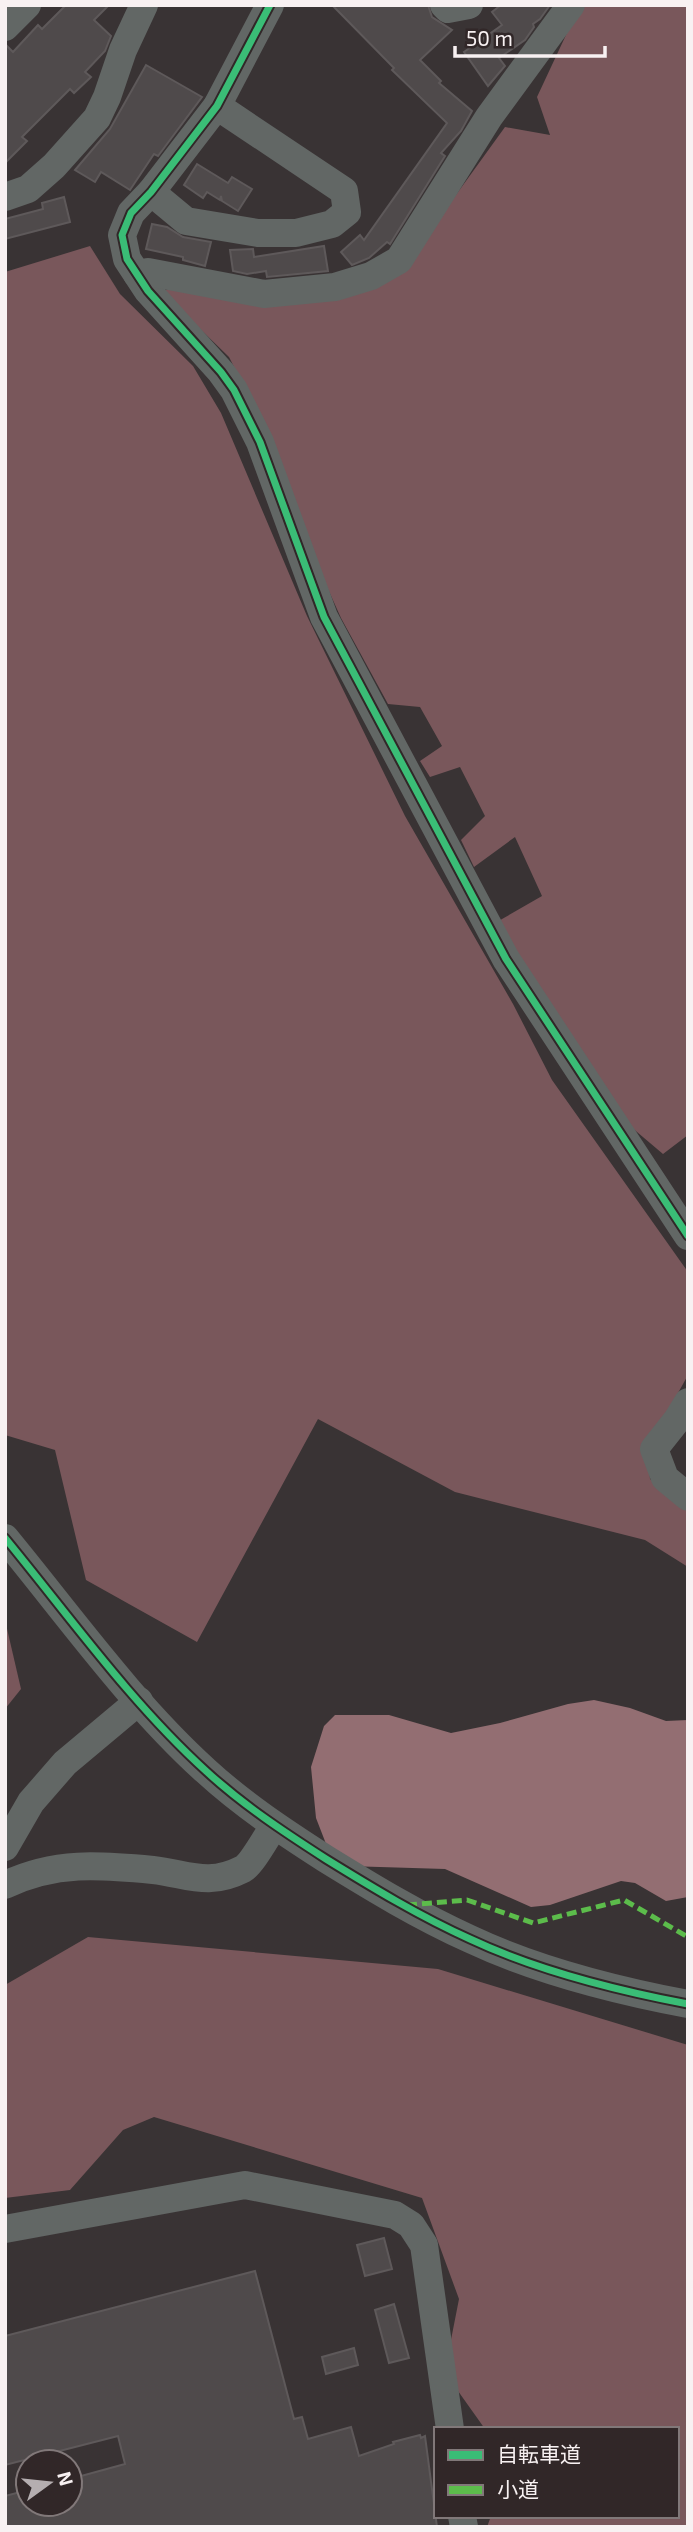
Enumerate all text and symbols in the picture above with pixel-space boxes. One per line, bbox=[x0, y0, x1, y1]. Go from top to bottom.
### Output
scale bar bbox=[455, 14, 606, 58]
text: 50 m bbox=[466, 25, 513, 50]
legend bbox=[434, 2427, 679, 2518]
text: 自転車道 bbox=[497, 2441, 581, 2466]
north arrow bbox=[14, 2448, 84, 2518]
text: N bbox=[53, 2469, 79, 2488]
text: 小道 bbox=[497, 2476, 539, 2501]

